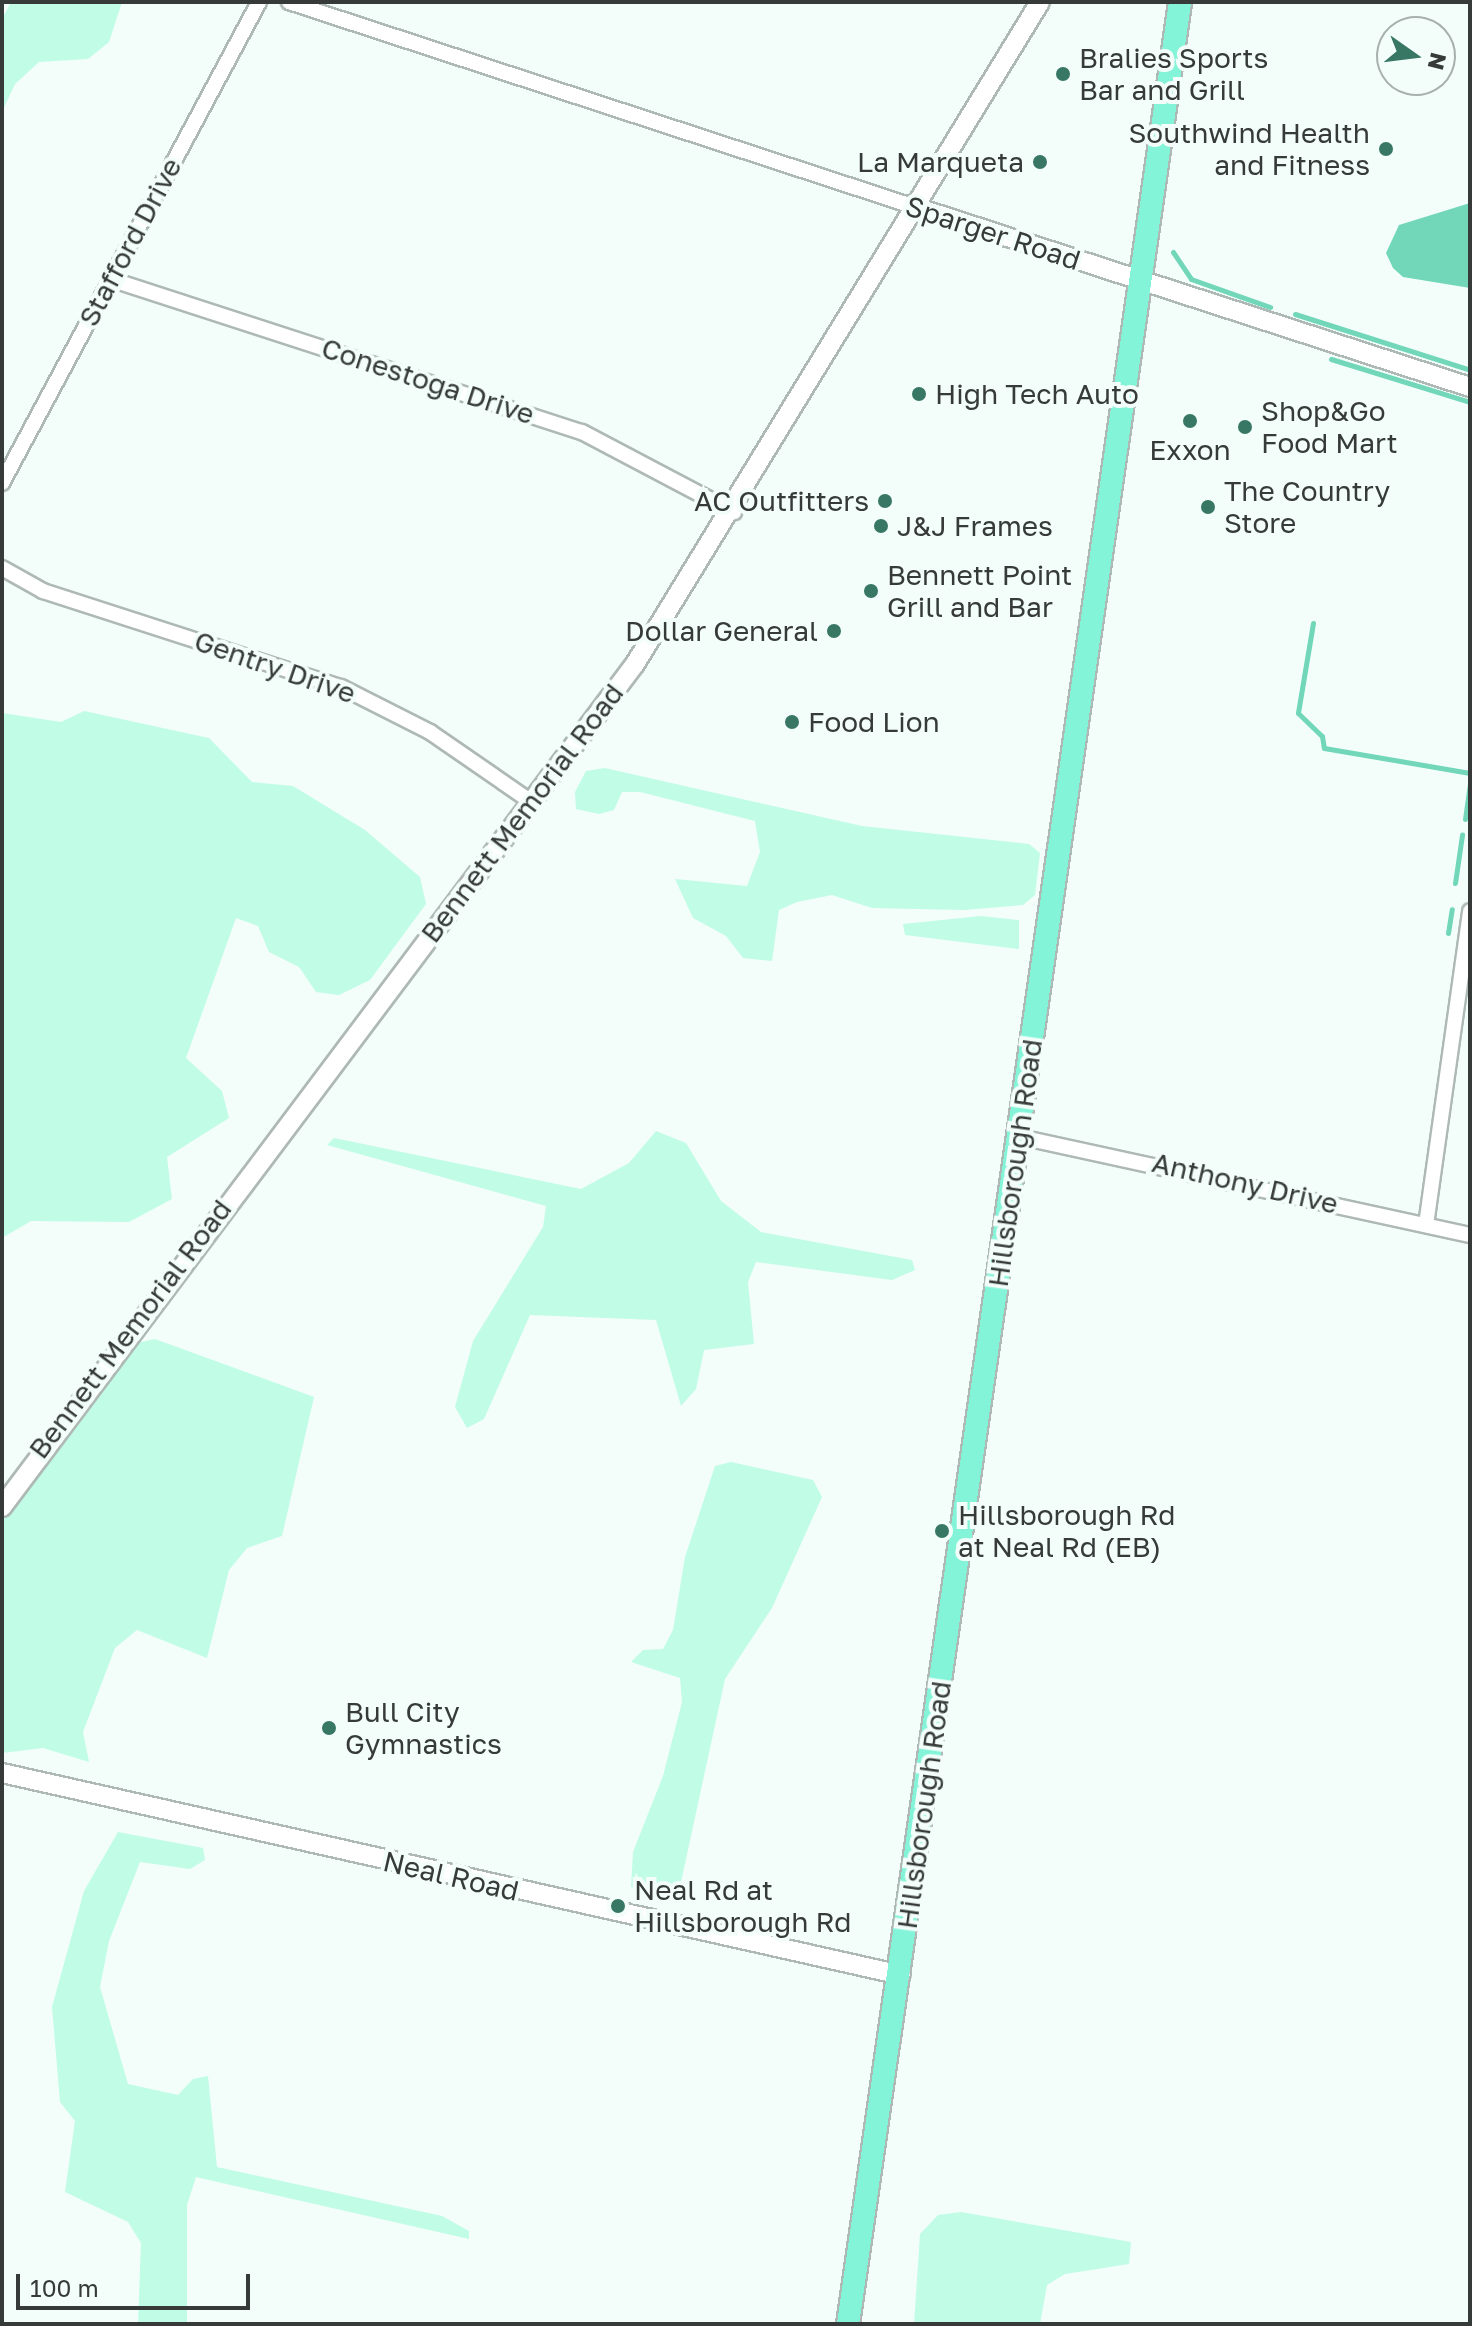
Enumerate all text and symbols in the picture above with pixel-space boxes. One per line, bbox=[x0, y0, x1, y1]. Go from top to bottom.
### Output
north arrow bbox=[1376, 16, 1456, 96]
place label: Bralies Sports Bar and Grill bbox=[1079, 41, 1268, 107]
text: N bbox=[1423, 50, 1453, 73]
marker: Bralies Sports Bar and Grill bbox=[1054, 65, 1072, 83]
place label: Southwind Health and Fitness bbox=[1128, 116, 1370, 182]
marker: Southwind Health and Fitness bbox=[1377, 140, 1395, 158]
place label: La Marqueta bbox=[857, 145, 1024, 179]
street label: Stafford Drive bbox=[72, 152, 188, 332]
marker: La Marqueta bbox=[1031, 153, 1049, 171]
street label: Sparger Road bbox=[901, 189, 1085, 277]
street label: Conestoga Drive bbox=[317, 331, 539, 431]
place label: High Tech Auto bbox=[935, 377, 1139, 411]
marker: High Tech Auto bbox=[910, 385, 928, 403]
place label: Shop&Go Food Mart bbox=[1261, 394, 1398, 460]
marker: Exxon bbox=[1181, 412, 1199, 430]
marker: Shop&Go Food Mart bbox=[1236, 418, 1254, 436]
place label: Exxon bbox=[1149, 433, 1231, 467]
place label: The Country Store bbox=[1224, 474, 1390, 540]
place label: AC Outfitters bbox=[694, 484, 869, 518]
marker: AC Outfitters bbox=[876, 492, 894, 510]
marker: The Country Store bbox=[1199, 498, 1217, 516]
place label: J&J Frames bbox=[897, 509, 1053, 543]
marker: J&J Frames bbox=[872, 517, 890, 535]
place label: Bennett Point Grill and Bar bbox=[887, 558, 1072, 624]
marker: Bennett Point Grill and Bar bbox=[862, 582, 880, 600]
place label: Dollar General bbox=[625, 614, 818, 648]
marker: Dollar General bbox=[825, 622, 843, 640]
street label: Gentry Drive bbox=[190, 624, 360, 710]
street label: Bennett Memorial Road bbox=[414, 677, 630, 949]
place label: Food Lion bbox=[808, 705, 940, 739]
marker: Food Lion bbox=[783, 713, 801, 731]
street label: Hillsborough Road bbox=[981, 1037, 1049, 1289]
street label: Anthony Drive bbox=[1149, 1145, 1341, 1221]
street label: Bennett Memorial Road bbox=[22, 1193, 238, 1465]
place label: Hillsborough Rd at Neal Rd (EB) bbox=[958, 1498, 1175, 1564]
marker: Hillsborough Rd at Neal Rd (EB) bbox=[933, 1522, 951, 1540]
street label: Hillsborough Road bbox=[890, 1679, 958, 1931]
place label: Bull City Gymnastics bbox=[345, 1695, 502, 1761]
marker: Bull City Gymnastics bbox=[320, 1719, 338, 1737]
street label: Neal Road bbox=[380, 1844, 522, 1908]
place label: Neal Rd at Hillsborough Rd bbox=[634, 1873, 851, 1939]
marker: Neal Rd at Hillsborough Rd bbox=[609, 1897, 627, 1915]
scale bar bbox=[20, 2258, 254, 2308]
text: 100 m bbox=[30, 2273, 99, 2302]

